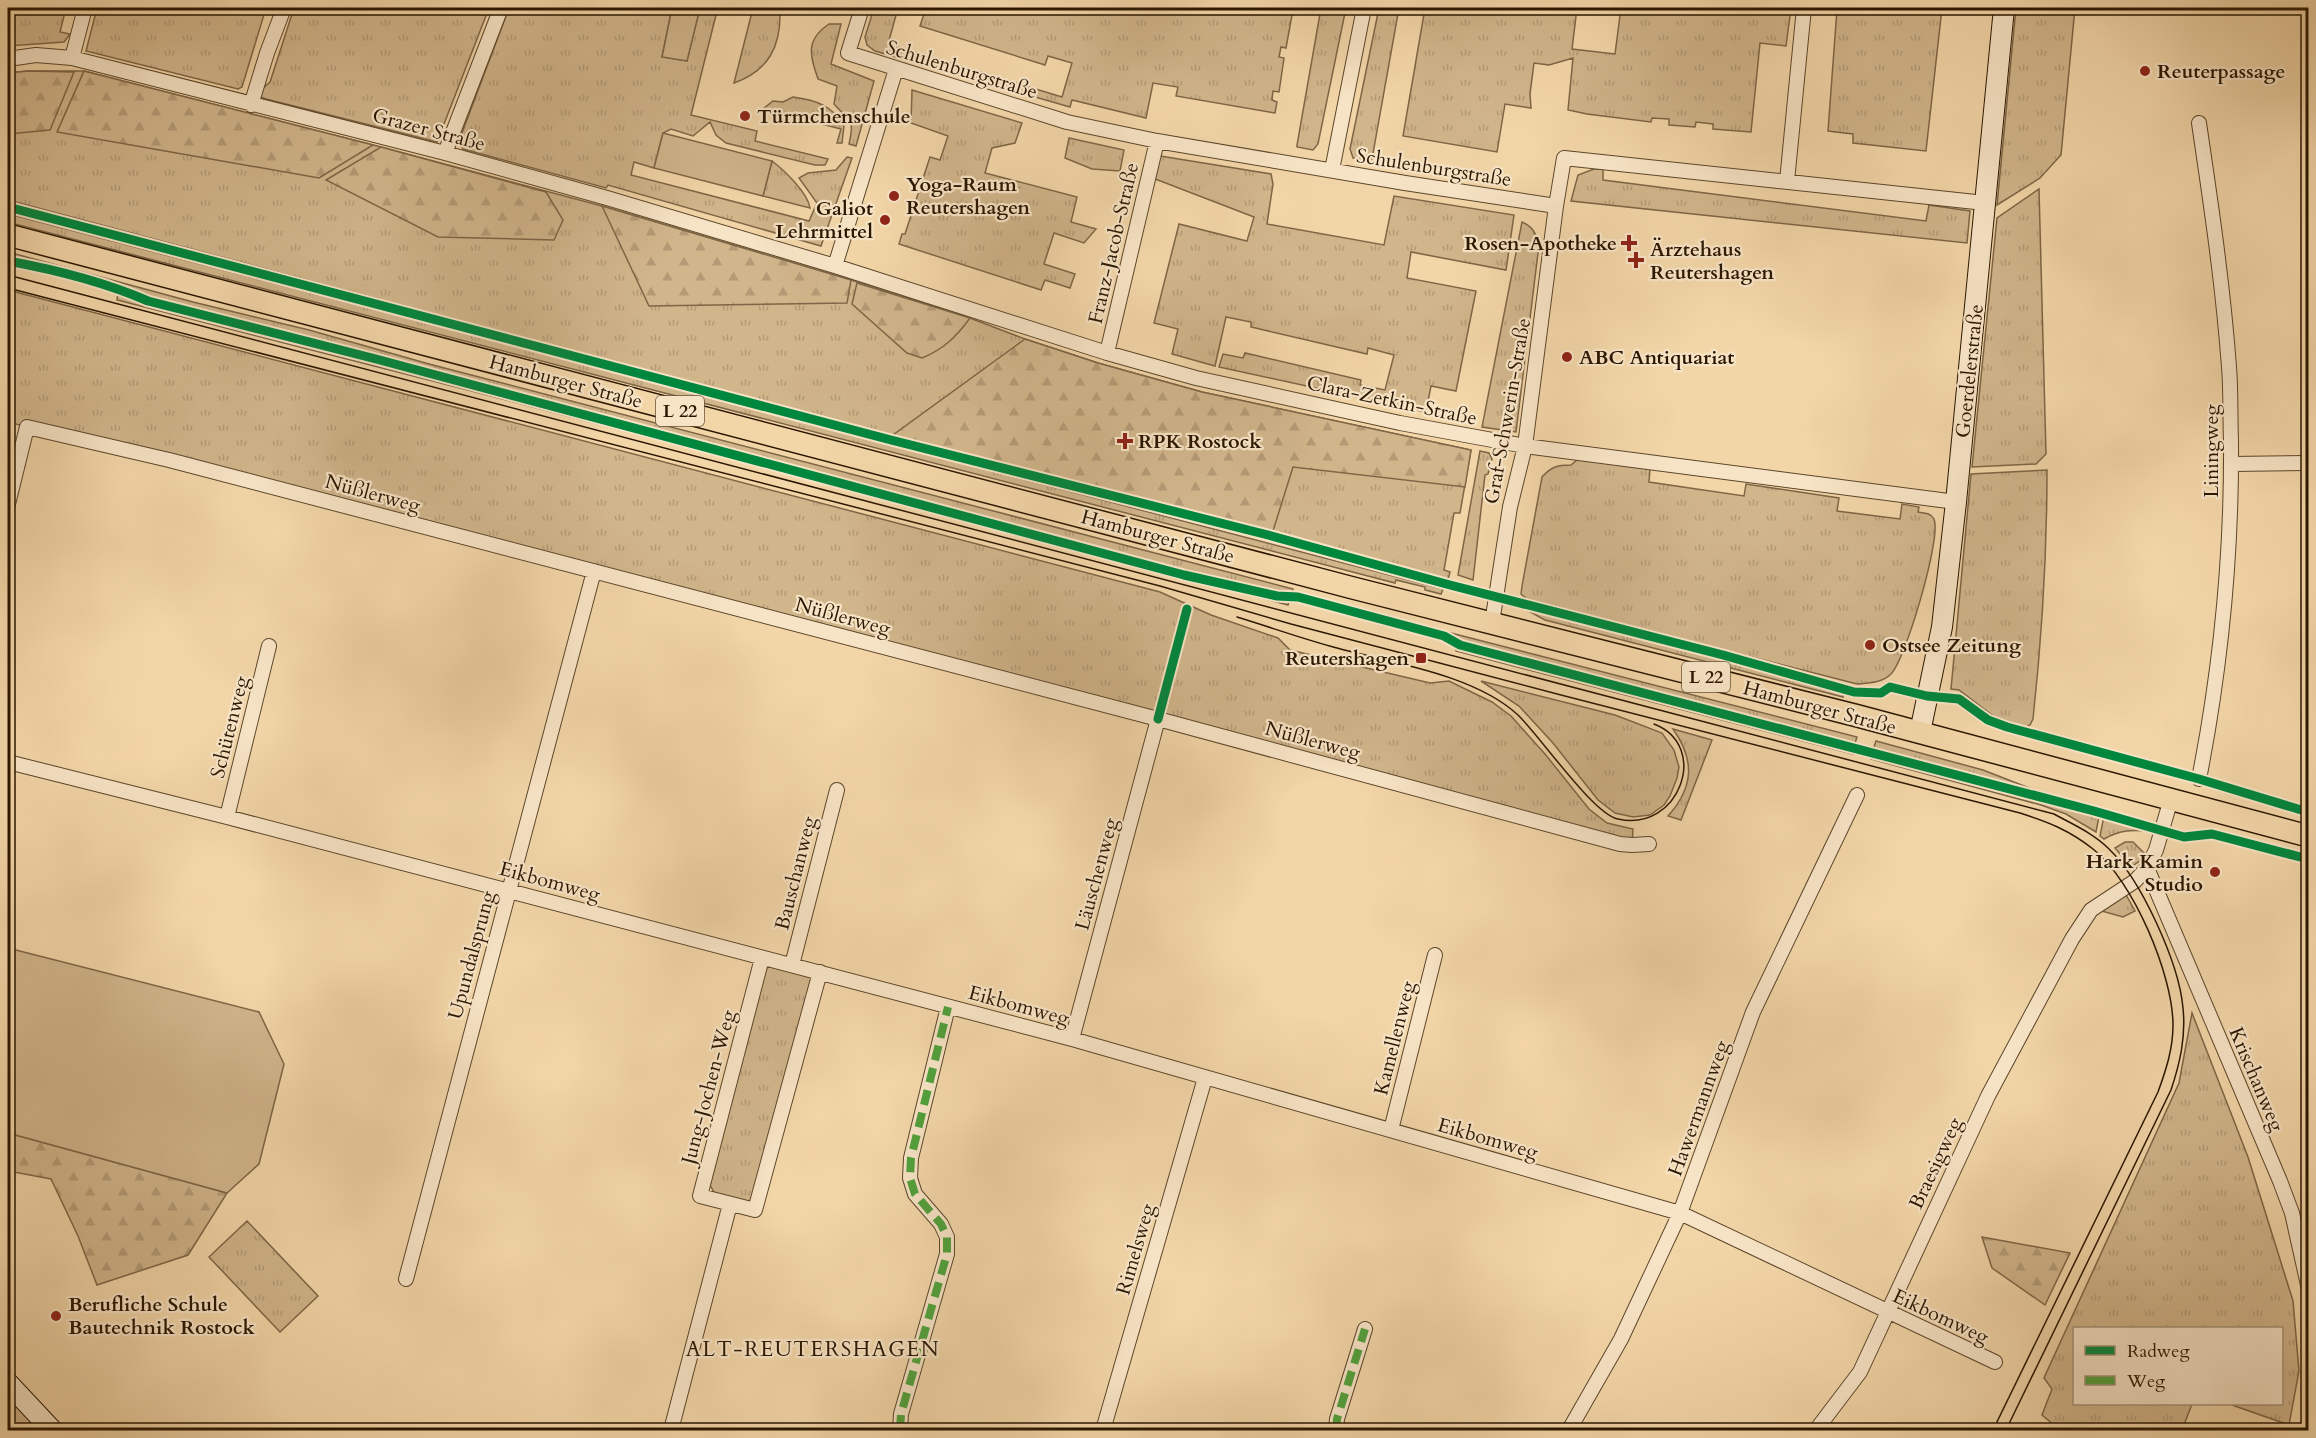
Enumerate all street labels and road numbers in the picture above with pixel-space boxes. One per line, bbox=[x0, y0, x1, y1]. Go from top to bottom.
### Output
street label: Schulenburgstraße bbox=[883, 34, 1041, 105]
street label: Grazer Straße bbox=[369, 101, 488, 158]
street label: Schulenburgstraße bbox=[1354, 142, 1513, 193]
street label: Franz-Jacob-Straße bbox=[1082, 160, 1145, 326]
street label: Goerdelerstraße bbox=[1949, 303, 1990, 439]
street label: Graf-Schwerin-Straße bbox=[1478, 316, 1537, 506]
street label: Hamburger Straße bbox=[486, 348, 645, 415]
street label: Clara-Zetkin-Straße bbox=[1304, 369, 1480, 432]
road number: L 22 bbox=[656, 396, 704, 426]
street label: Liningweg bbox=[2198, 403, 2225, 498]
street label: Nüßlerweg bbox=[322, 468, 424, 519]
street label: Hamburger Straße bbox=[1078, 503, 1237, 570]
street label: Nüßlerweg bbox=[792, 591, 894, 642]
road number: L 22 bbox=[1682, 662, 1730, 692]
street label: Schütenweg bbox=[204, 673, 255, 781]
street label: Hamburger Straße bbox=[1740, 674, 1899, 741]
street label: Nüßlerweg bbox=[1262, 715, 1364, 766]
street label: Bauschanweg bbox=[768, 813, 823, 933]
street label: Läuschenweg bbox=[1069, 814, 1125, 933]
street label: Eikbomweg bbox=[496, 855, 604, 908]
street label: Upundalsprung bbox=[441, 887, 502, 1022]
street label: Kamellenweg bbox=[1367, 978, 1422, 1098]
street label: Eikbomweg bbox=[965, 979, 1073, 1032]
street label: Jung-Jochen-Weg bbox=[674, 1006, 742, 1170]
street label: Krischanweg bbox=[2222, 1023, 2291, 1136]
street label: Hawermannweg bbox=[1661, 1036, 1736, 1180]
street label: Eikbomweg bbox=[1434, 1111, 1542, 1166]
street label: Braesigweg bbox=[1902, 1112, 1969, 1214]
street label: Rimelsweg bbox=[1110, 1200, 1162, 1298]
street label: Eikbomweg bbox=[1888, 1282, 1994, 1351]

